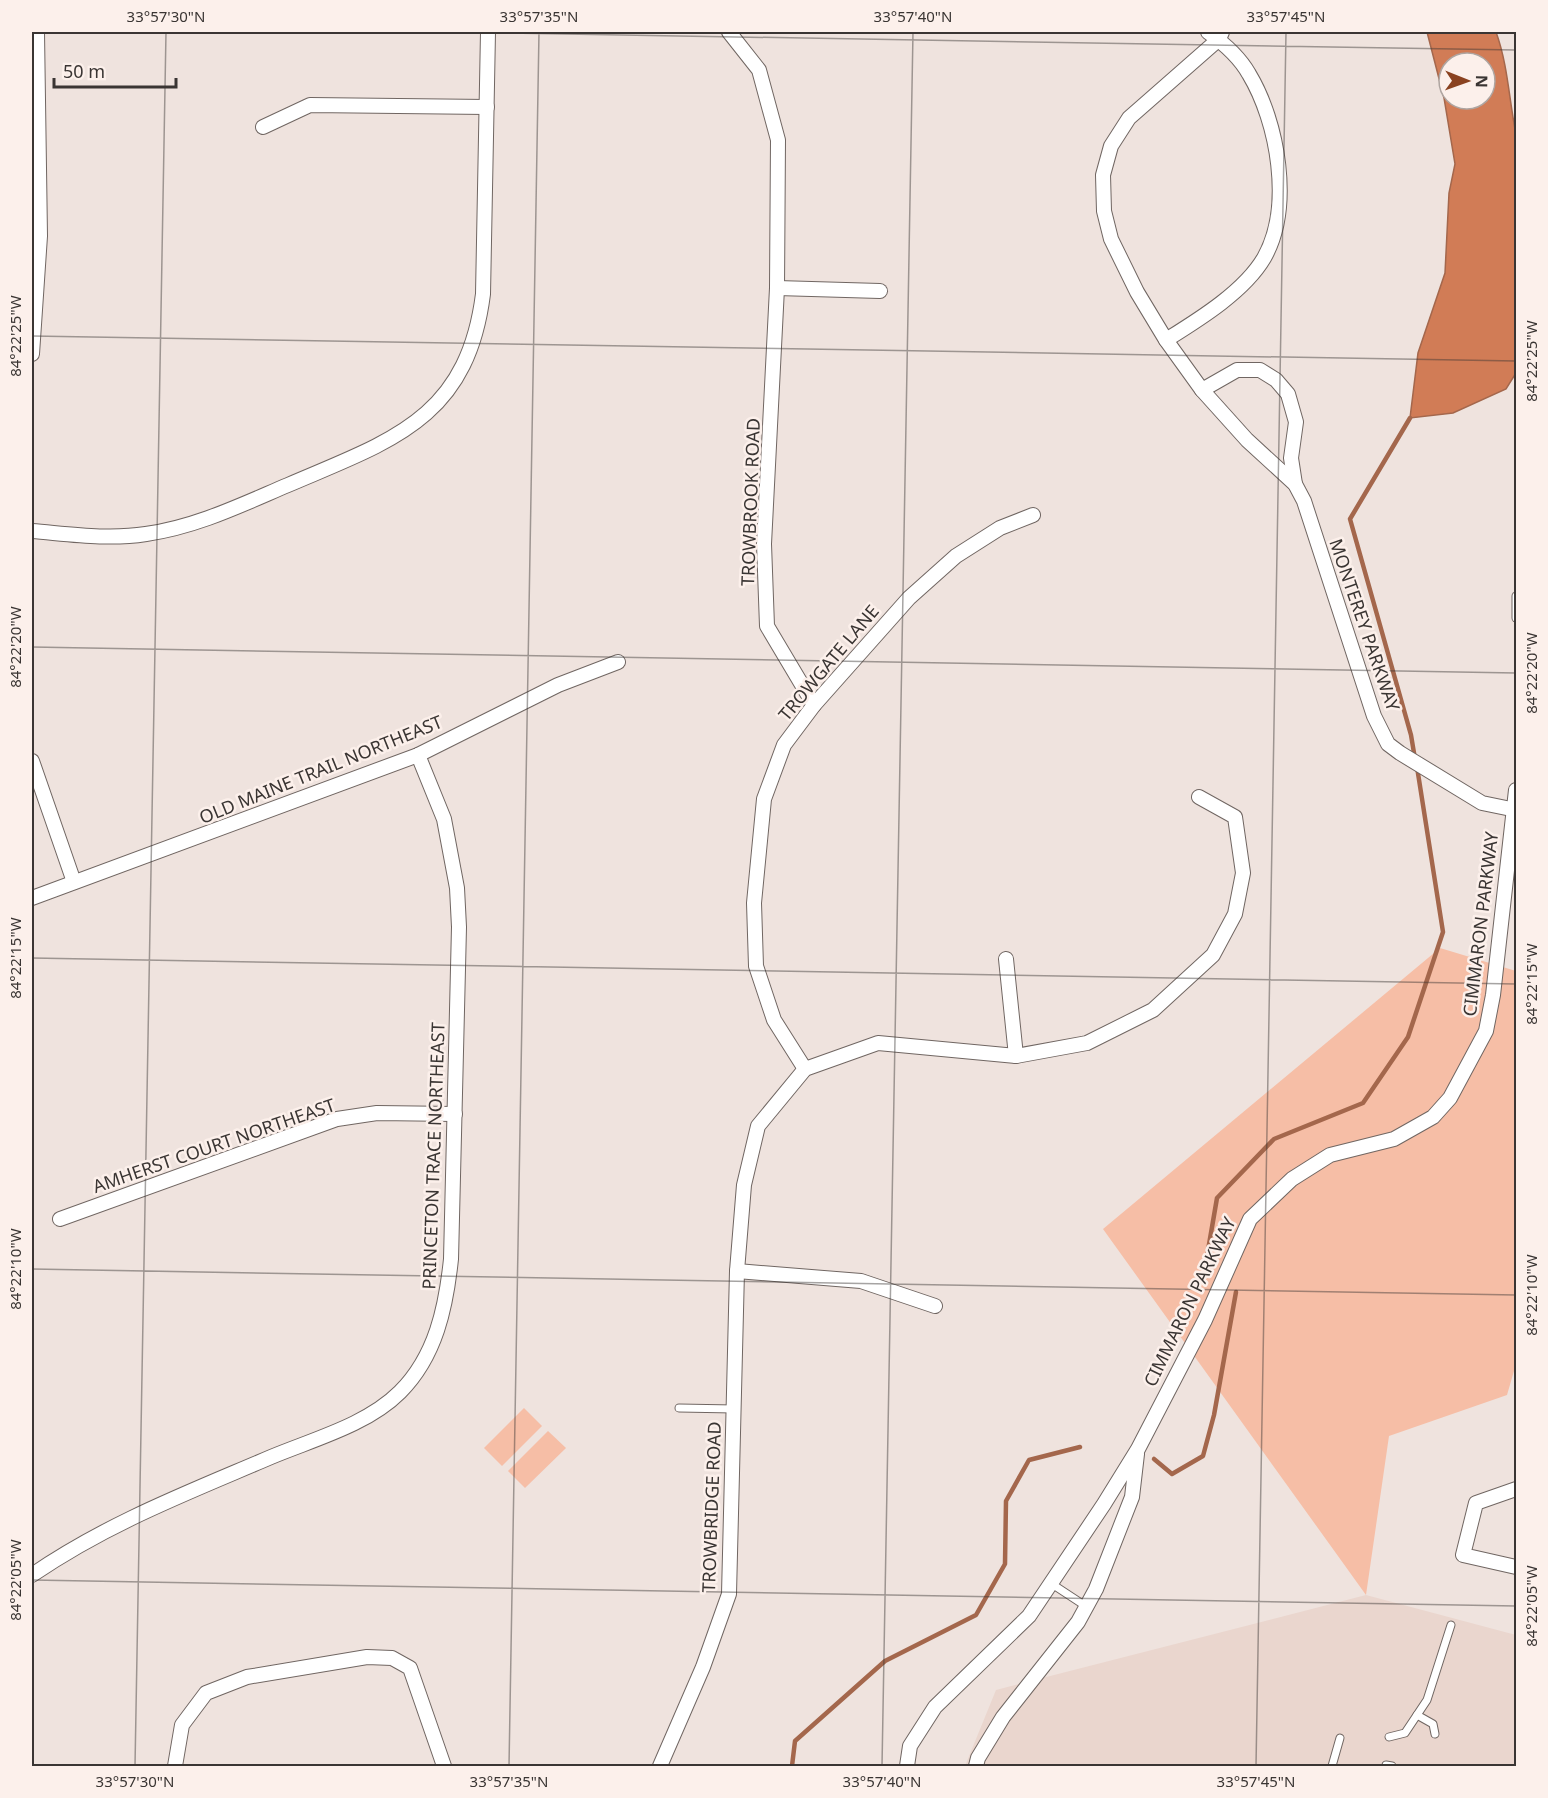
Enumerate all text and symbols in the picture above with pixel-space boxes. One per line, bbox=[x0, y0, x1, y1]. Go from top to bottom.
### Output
text: 33°57'30"N bbox=[127, 6, 205, 26]
text: 33°57'35"N bbox=[500, 6, 578, 26]
text: 33°57'40"N bbox=[874, 6, 952, 26]
text: 33°57'45"N bbox=[1247, 6, 1325, 26]
scale bar bbox=[54, 51, 176, 89]
north arrow bbox=[1437, 51, 1497, 111]
text: 50 m bbox=[63, 59, 105, 83]
text: N bbox=[1471, 75, 1493, 88]
text: 84°22'25"W bbox=[5, 295, 25, 377]
text: 84°22'25"W bbox=[1521, 320, 1541, 402]
street label: TROWBROOK ROAD bbox=[735, 417, 765, 586]
street label: MONTEREY PARKWAY bbox=[1324, 535, 1406, 715]
street label: TROWGATE LANE bbox=[773, 599, 884, 725]
text: 84°22'20"W bbox=[5, 606, 25, 688]
text: 84°22'20"W bbox=[1521, 632, 1541, 714]
street label: OLD MAINE TRAIL NORTHEAST bbox=[195, 709, 446, 829]
street label: CIMMARON PARKWAY bbox=[1457, 829, 1503, 1018]
text: 84°22'15"W bbox=[5, 917, 25, 999]
text: 84°22'15"W bbox=[1521, 943, 1541, 1025]
street label: PRINCETON TRACE NORTHEAST bbox=[416, 1022, 450, 1290]
street label: AMHERST COURT NORTHEAST bbox=[89, 1092, 338, 1198]
street label: CIMMARON PARKWAY bbox=[1138, 1212, 1241, 1390]
text: 84°22'10"W bbox=[5, 1228, 25, 1310]
text: 84°22'10"W bbox=[1521, 1254, 1541, 1336]
street label: TROWBRIDGE ROAD bbox=[696, 1421, 726, 1593]
text: 84°22'05"W bbox=[5, 1539, 25, 1621]
text: 84°22'05"W bbox=[1521, 1565, 1541, 1647]
text: 33°57'30"N bbox=[96, 1771, 174, 1791]
text: 33°57'35"N bbox=[470, 1771, 548, 1791]
text: 33°57'40"N bbox=[843, 1771, 921, 1791]
text: 33°57'45"N bbox=[1217, 1771, 1295, 1791]

